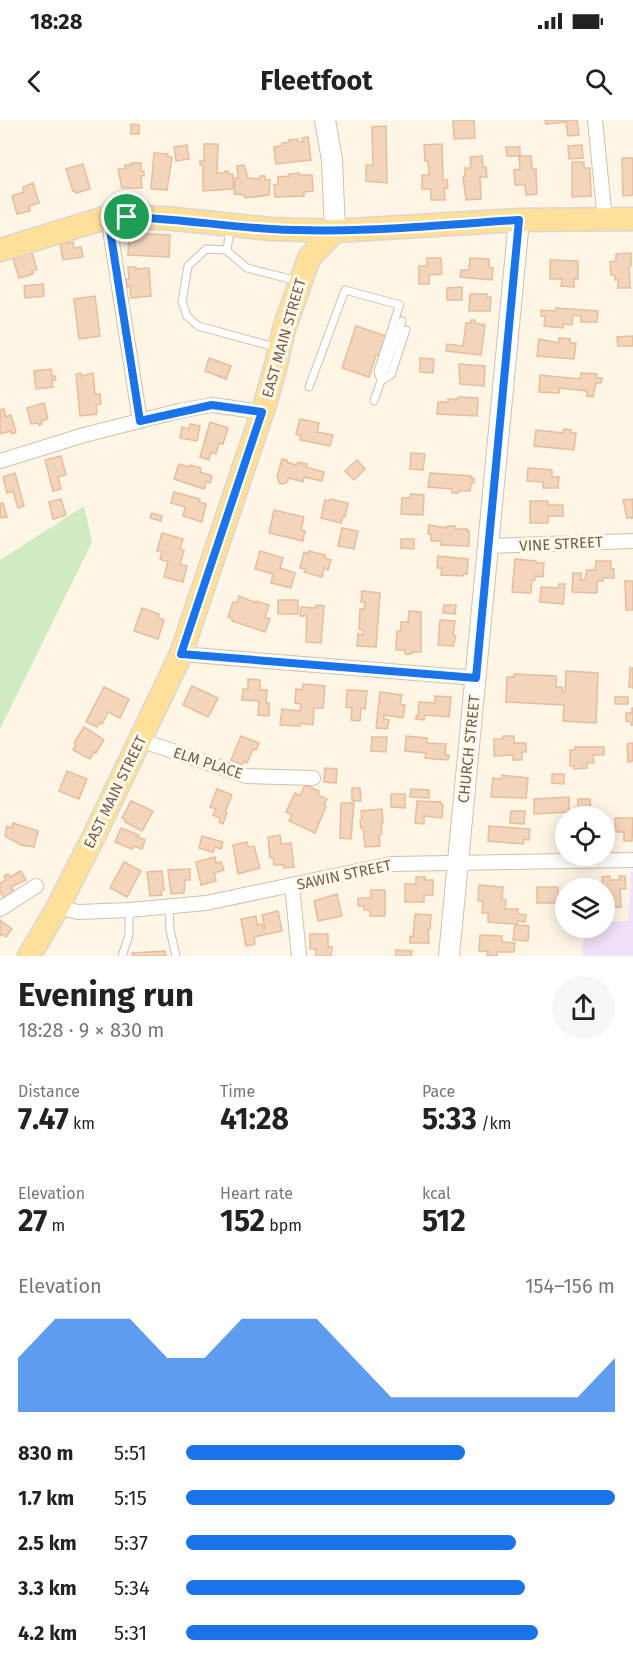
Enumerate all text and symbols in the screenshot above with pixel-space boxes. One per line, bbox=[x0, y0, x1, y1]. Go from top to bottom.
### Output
text: 18:28 bbox=[30, 8, 82, 35]
icon: back bbox=[18, 65, 51, 98]
text: Fleetfoot bbox=[260, 65, 373, 97]
icon: search bbox=[582, 65, 615, 98]
pin bbox=[101, 191, 152, 242]
icon: arrive bbox=[110, 200, 143, 233]
street label: EAST MAIN STREET bbox=[258, 276, 310, 400]
street label: VINE STREET bbox=[519, 533, 603, 555]
street label: CHURCH STREET bbox=[454, 694, 484, 804]
street label: EAST MAIN STREET bbox=[80, 732, 150, 851]
street label: ELM PLACE bbox=[171, 743, 245, 783]
map controls bbox=[555, 806, 615, 938]
button: locate bbox=[555, 806, 615, 866]
street label: SAWIN STREET bbox=[295, 856, 393, 894]
button: layers bbox=[555, 878, 615, 938]
text: Evening run bbox=[18, 975, 194, 1015]
button: share bbox=[552, 976, 615, 1039]
text: 18:28 · 9 × 830 m bbox=[18, 1018, 165, 1042]
text: Distance bbox=[18, 1082, 80, 1101]
text: Time bbox=[220, 1082, 255, 1101]
text: Pace bbox=[422, 1082, 455, 1101]
text: 7.47 bbox=[18, 1101, 69, 1137]
text: 41:28 bbox=[220, 1101, 289, 1137]
text: 5:33 bbox=[422, 1101, 477, 1137]
text: km bbox=[69, 1114, 95, 1133]
text: /km bbox=[477, 1114, 511, 1133]
text: Elevation bbox=[18, 1184, 85, 1203]
text: Heart rate bbox=[220, 1184, 293, 1203]
text: kcal bbox=[422, 1184, 451, 1203]
text: 27 bbox=[18, 1203, 47, 1239]
text: 152 bbox=[220, 1203, 265, 1239]
text: 512 bbox=[422, 1203, 466, 1239]
text: m bbox=[47, 1216, 65, 1235]
text: bpm bbox=[265, 1216, 302, 1235]
text: Elevation bbox=[18, 1274, 102, 1298]
text: 154–156 m bbox=[525, 1274, 615, 1298]
text: 830 m bbox=[18, 1441, 73, 1465]
text: 5:51 bbox=[114, 1441, 147, 1465]
text: 1.7 km bbox=[18, 1486, 74, 1510]
text: 5:15 bbox=[114, 1486, 147, 1510]
text: 2.5 km bbox=[18, 1531, 77, 1555]
text: 5:37 bbox=[114, 1531, 148, 1555]
text: 3.3 km bbox=[18, 1576, 77, 1600]
text: 5:34 bbox=[114, 1576, 150, 1600]
text: 4.2 km bbox=[18, 1621, 77, 1645]
text: 5:31 bbox=[114, 1621, 147, 1645]

